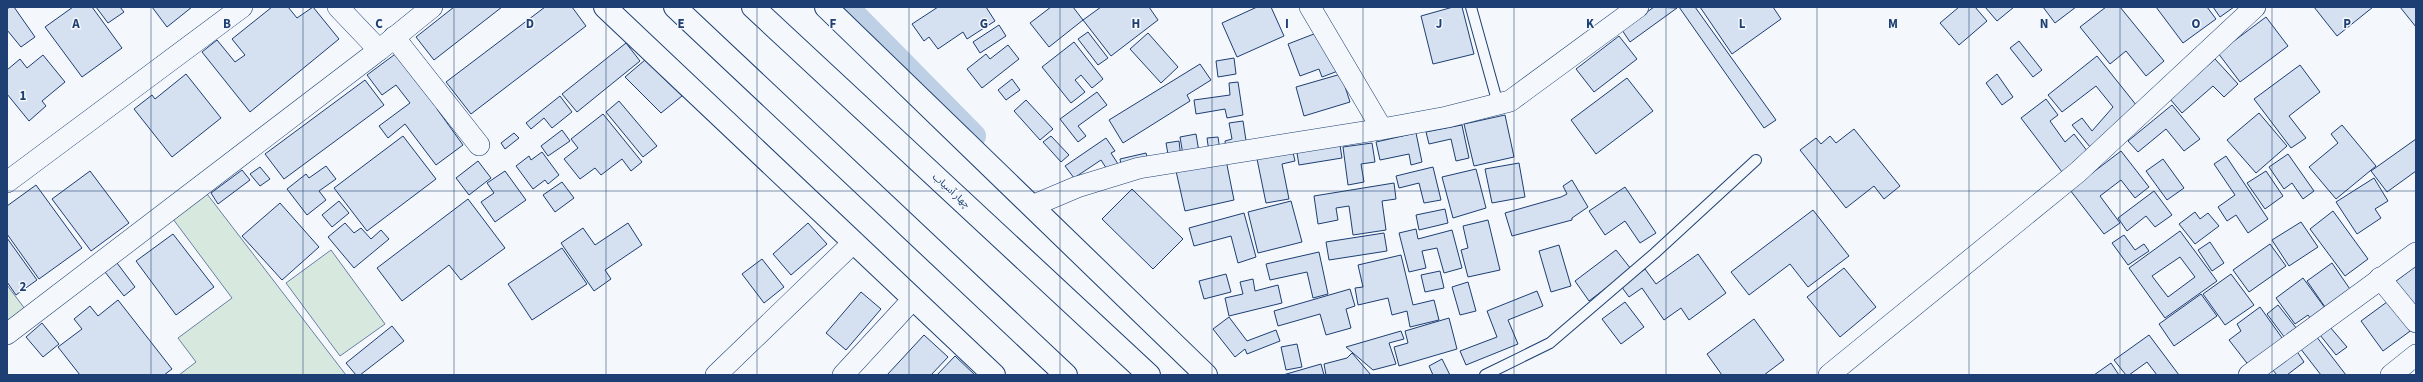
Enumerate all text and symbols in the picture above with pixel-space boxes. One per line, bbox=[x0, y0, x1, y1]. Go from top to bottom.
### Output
text: A bbox=[71, 15, 80, 33]
text: B bbox=[223, 15, 231, 33]
text: C bbox=[375, 15, 383, 33]
text: D bbox=[526, 15, 534, 33]
text: E bbox=[677, 15, 685, 33]
text: F bbox=[830, 15, 837, 33]
text: G bbox=[980, 15, 988, 33]
text: H bbox=[1132, 15, 1140, 33]
text: I bbox=[1285, 15, 1289, 33]
text: J bbox=[1436, 15, 1442, 33]
text: K bbox=[1586, 15, 1595, 33]
text: L bbox=[1739, 15, 1746, 33]
text: M bbox=[1888, 15, 1898, 33]
text: N bbox=[2040, 15, 2048, 33]
text: O bbox=[2192, 15, 2201, 33]
text: P bbox=[2343, 15, 2351, 33]
text: 1 bbox=[20, 87, 27, 105]
street label: چهار آسیاب bbox=[929, 170, 973, 212]
text: 2 bbox=[20, 278, 27, 296]

